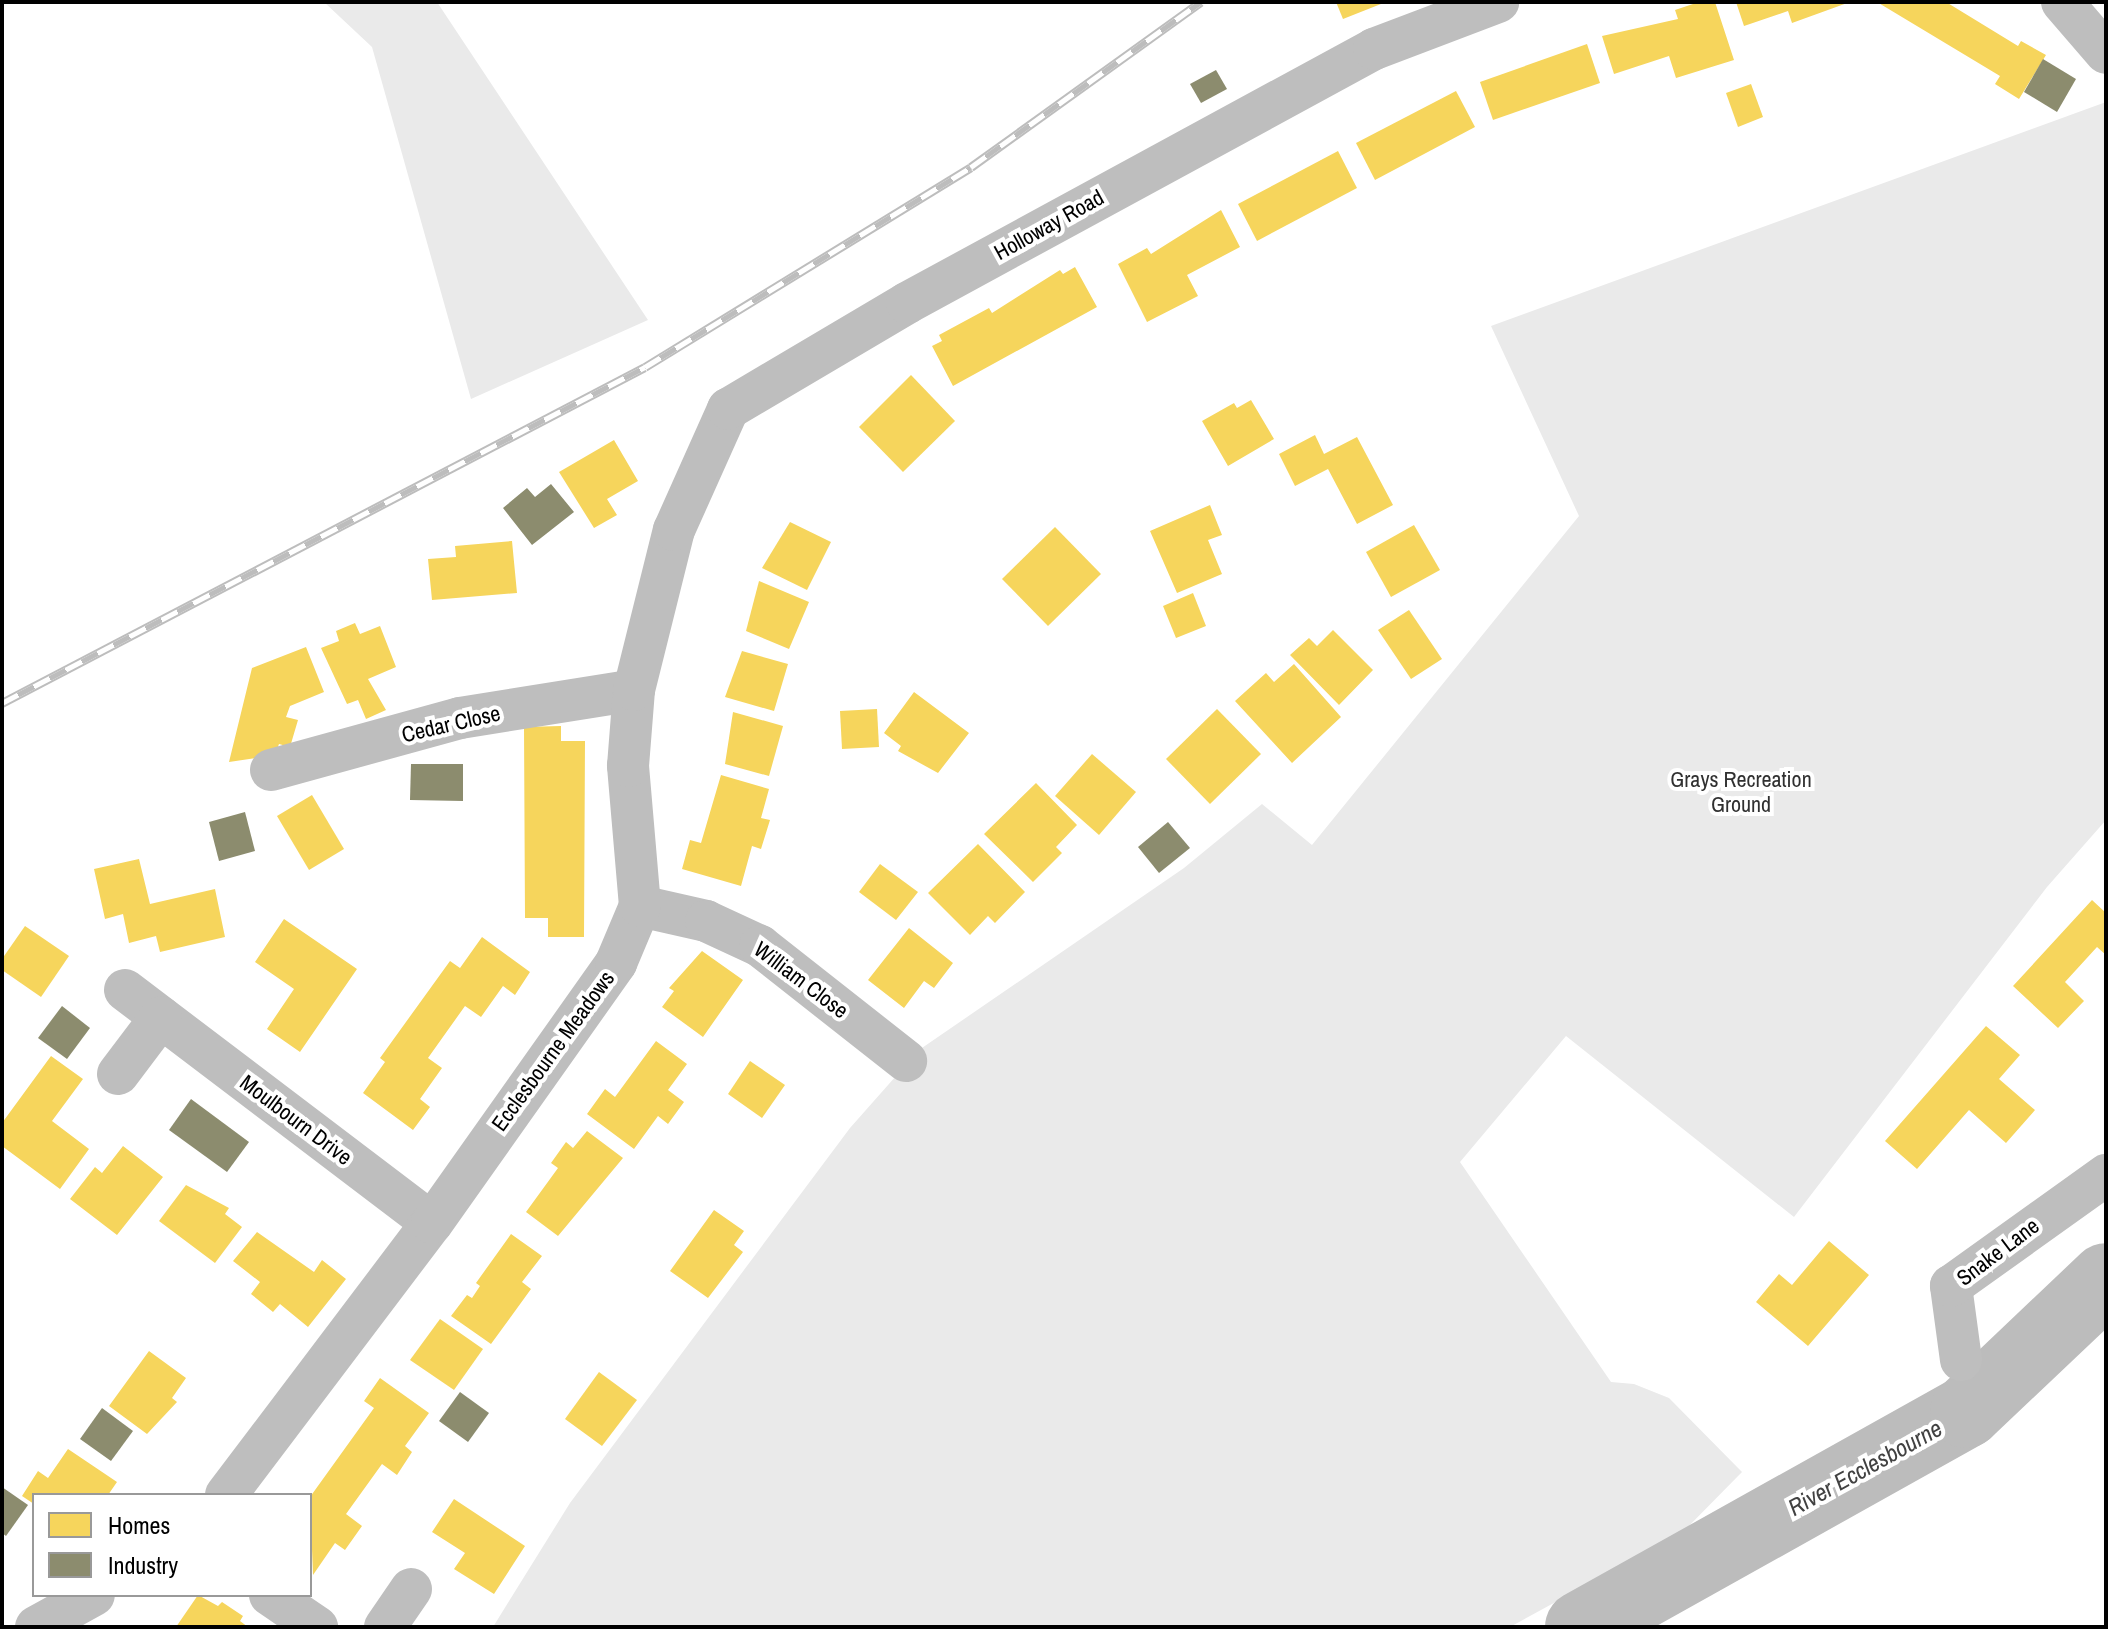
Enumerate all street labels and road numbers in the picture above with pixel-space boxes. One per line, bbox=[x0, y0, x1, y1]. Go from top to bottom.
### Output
street label: Holloway Road bbox=[990, 184, 1108, 266]
street label: Cedar Close bbox=[399, 700, 503, 748]
street label: William Close bbox=[749, 936, 853, 1024]
street label: Ecclesbourne Meadows bbox=[486, 966, 620, 1136]
street label: Moulbourn Drive bbox=[235, 1069, 357, 1171]
street label: Snake Lane bbox=[1952, 1212, 2044, 1292]

